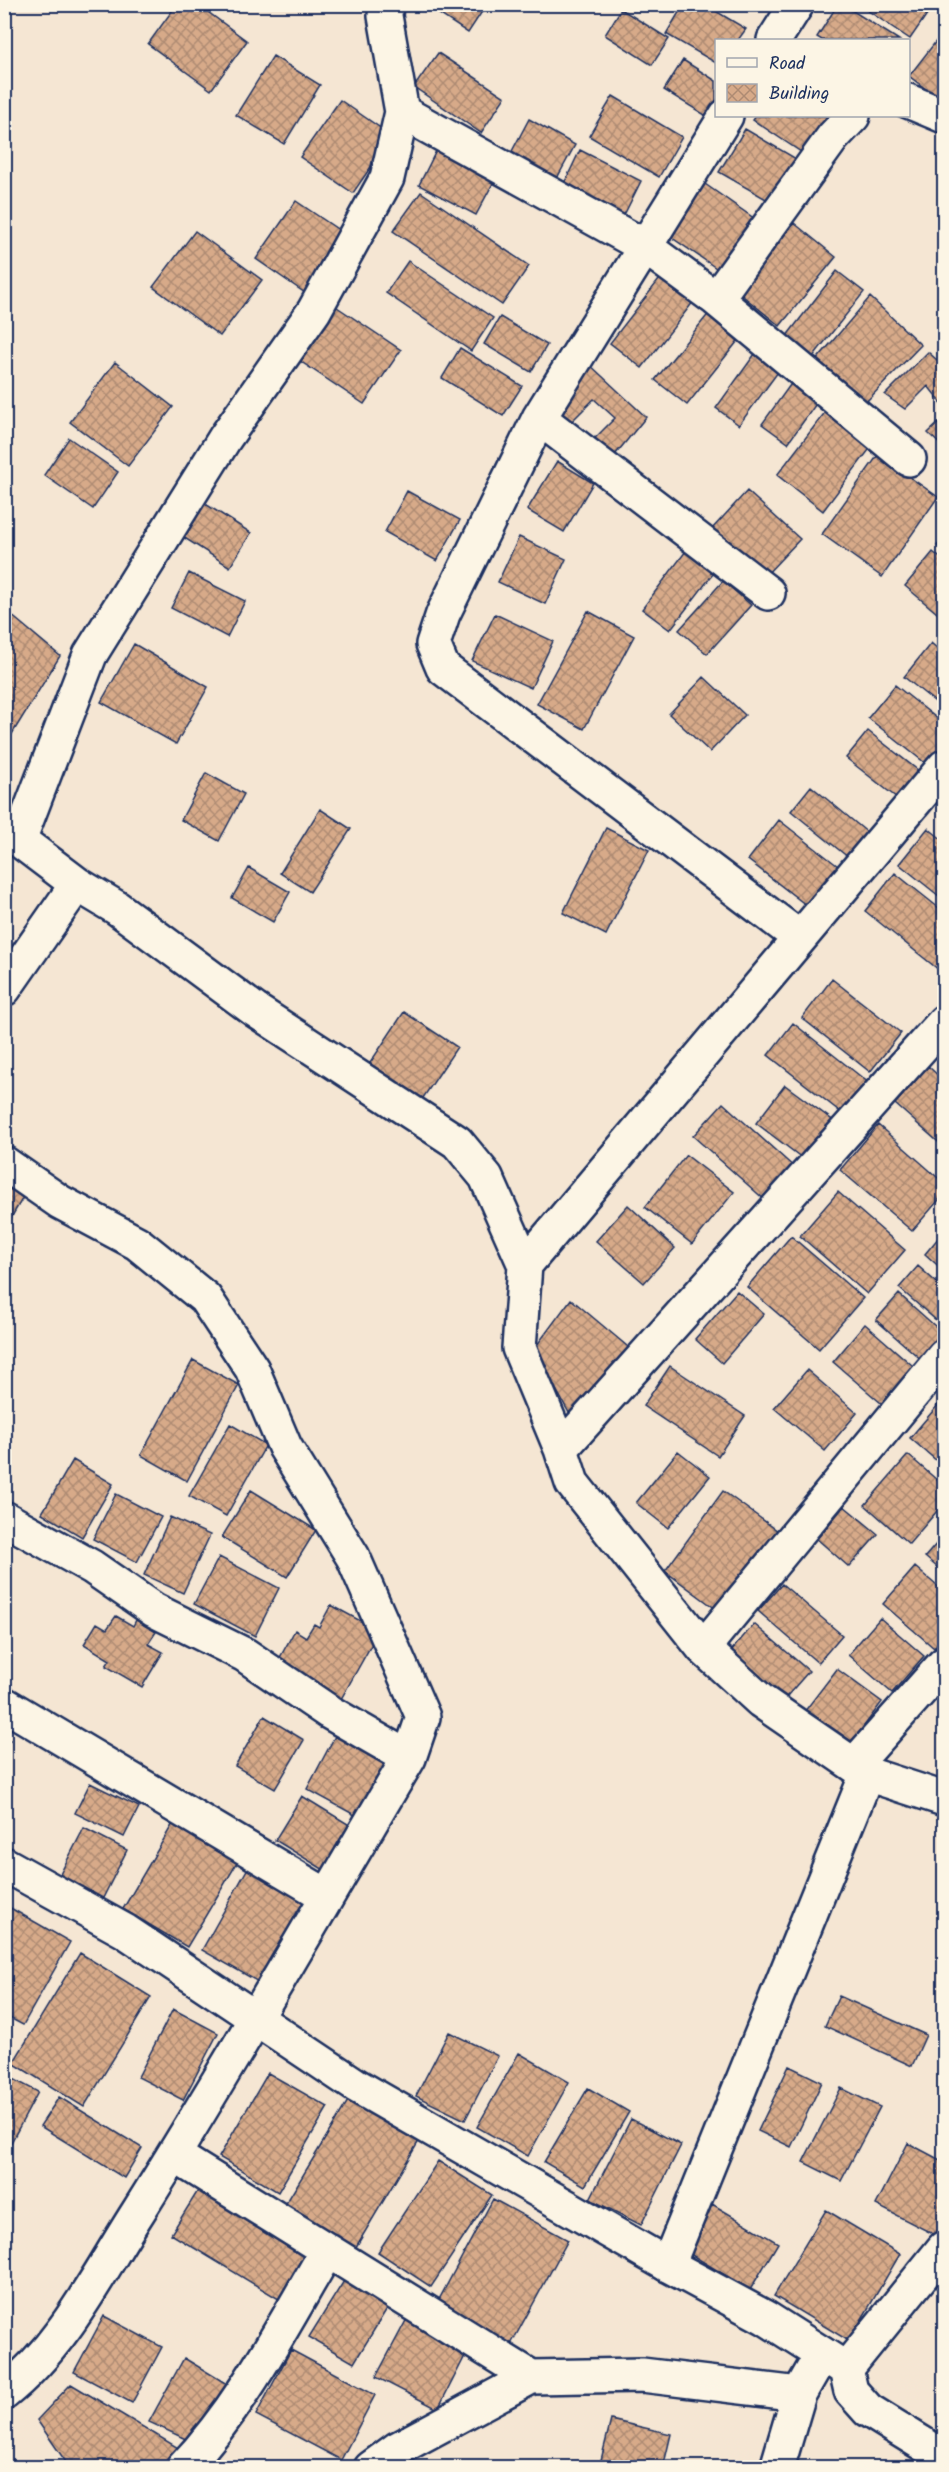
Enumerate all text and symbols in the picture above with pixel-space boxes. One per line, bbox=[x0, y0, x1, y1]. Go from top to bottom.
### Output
legend bbox=[715, 39, 910, 117]
text: Road bbox=[769, 50, 806, 79]
text: Building bbox=[769, 80, 829, 109]

